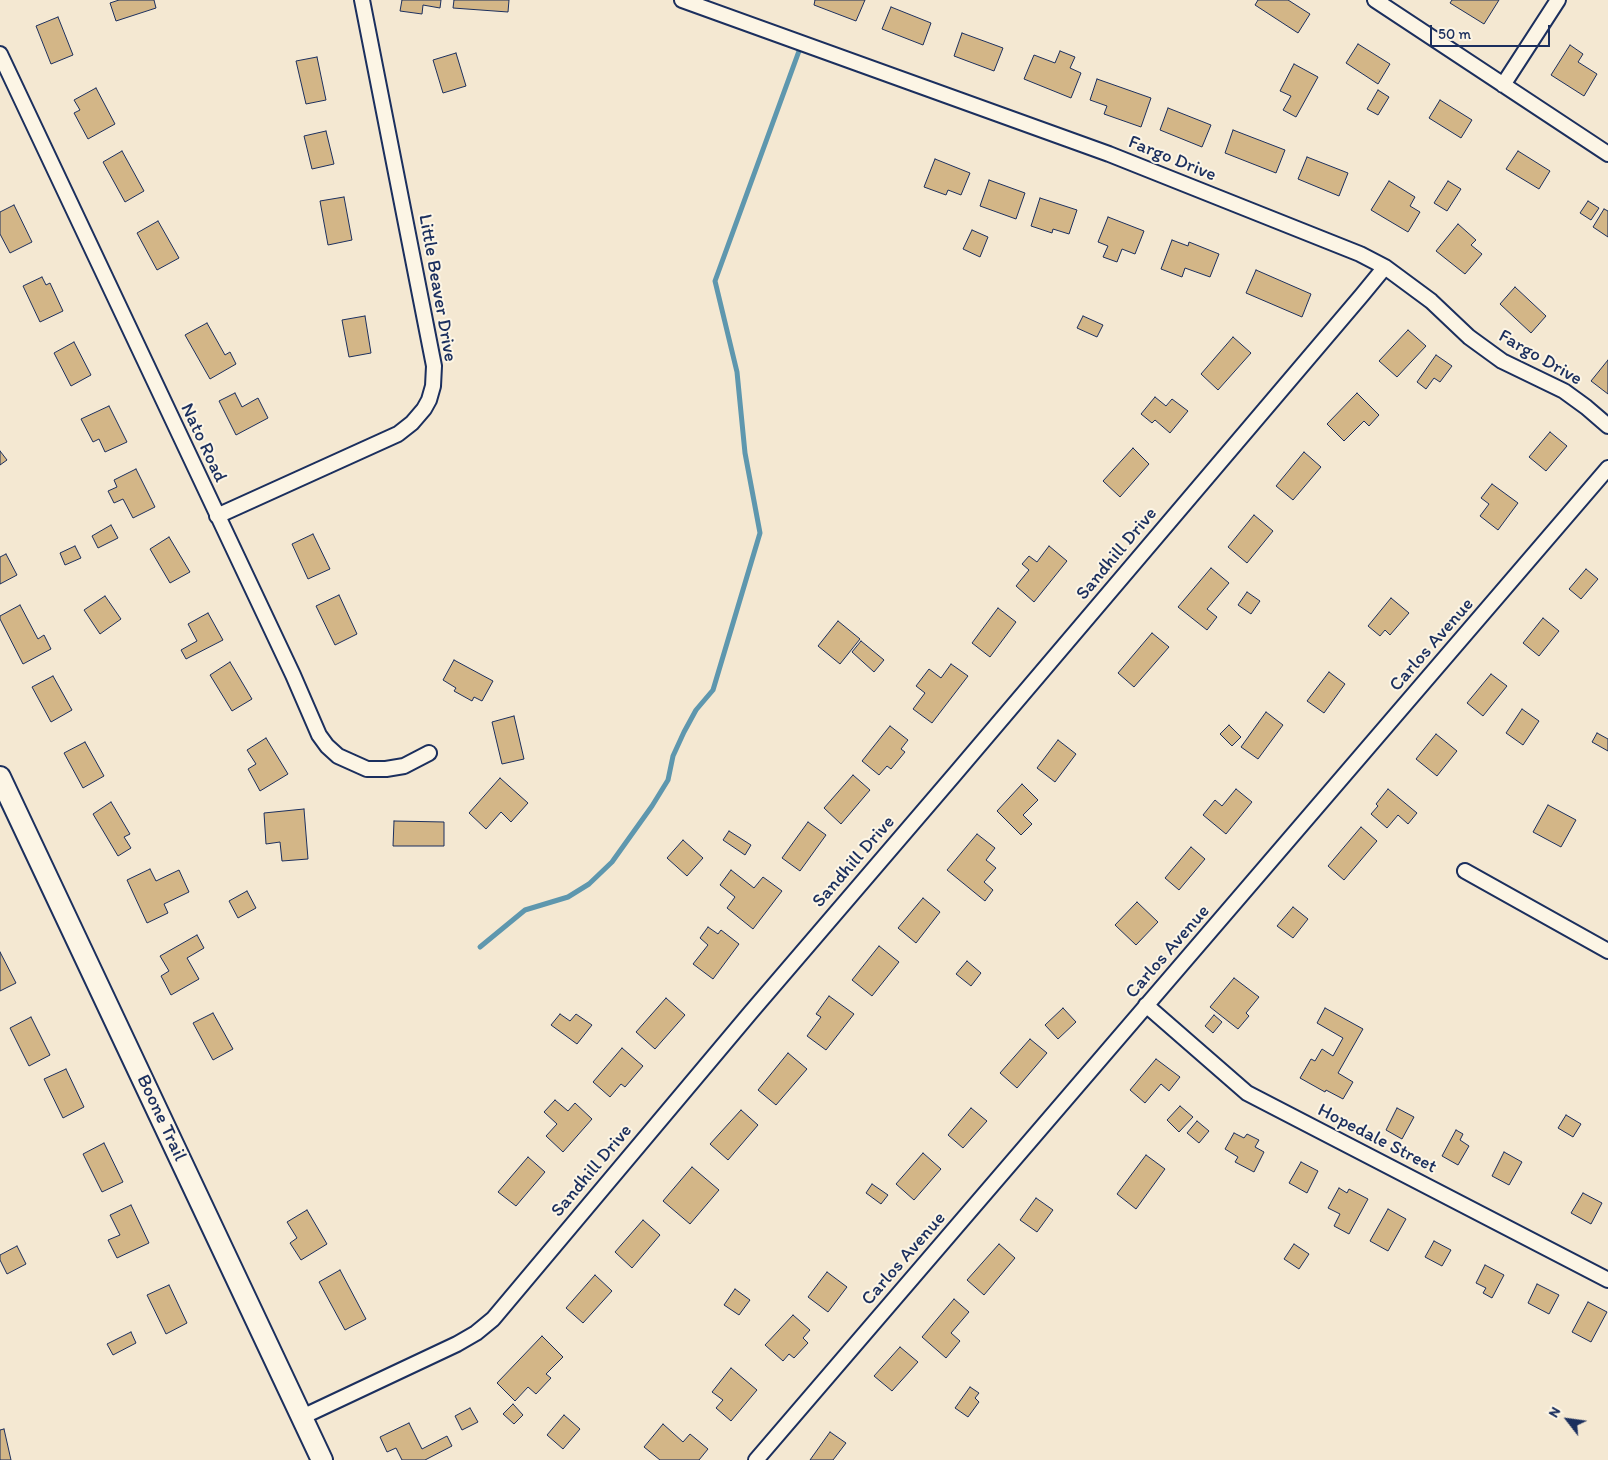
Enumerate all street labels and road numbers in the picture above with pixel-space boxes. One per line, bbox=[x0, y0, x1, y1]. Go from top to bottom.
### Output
street label: Fargo Drive bbox=[1125, 131, 1219, 187]
street label: Little Beaver Drive bbox=[413, 212, 461, 364]
street label: Fargo Drive bbox=[1494, 325, 1586, 391]
street label: Nato Road bbox=[175, 400, 231, 486]
street label: Sandhill Drive bbox=[1072, 503, 1162, 605]
street label: Carlos Avenue bbox=[1385, 593, 1479, 697]
street label: Sandhill Drive bbox=[808, 811, 900, 913]
street label: Carlos Avenue bbox=[1121, 900, 1215, 1004]
street label: Boone Trail bbox=[131, 1071, 191, 1165]
street label: Hopedale Street bbox=[1314, 1099, 1440, 1179]
street label: Sandhill Drive bbox=[547, 1120, 637, 1222]
street label: Carlos Avenue bbox=[857, 1207, 951, 1311]

